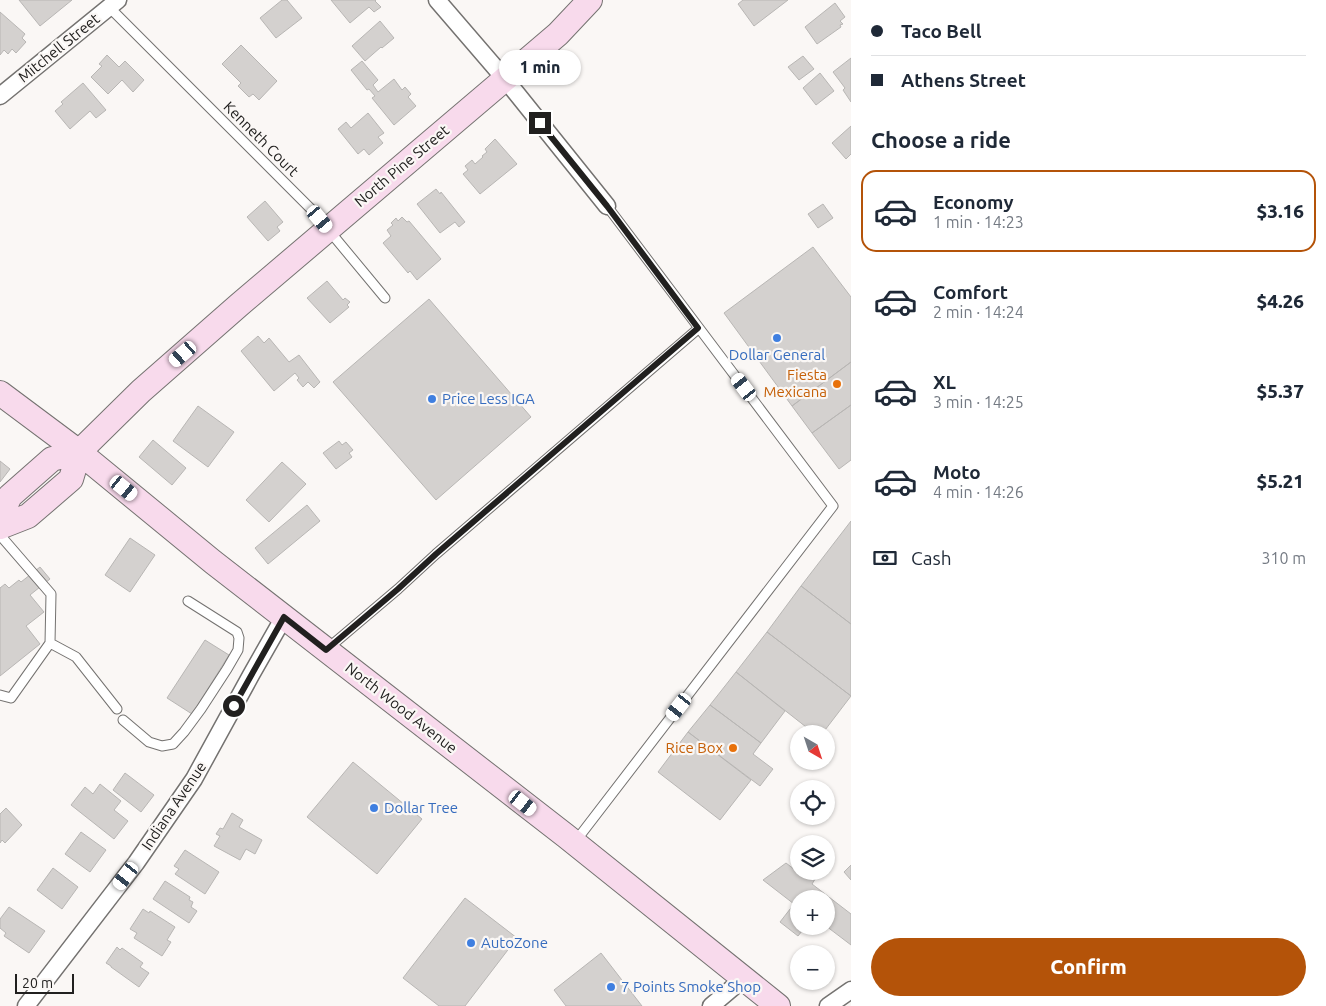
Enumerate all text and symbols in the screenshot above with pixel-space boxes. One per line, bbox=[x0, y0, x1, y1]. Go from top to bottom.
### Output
street label: Mitchell Street bbox=[15, 10, 103, 86]
text: Taco Bell bbox=[901, 20, 981, 42]
callout: 1 min bbox=[499, 51, 581, 86]
text: 1 min bbox=[520, 58, 560, 76]
text: Athens Street bbox=[901, 69, 1026, 91]
street label: Kenneth Court bbox=[220, 98, 302, 180]
route end bbox=[529, 112, 551, 134]
street label: North Pine Street bbox=[351, 121, 452, 210]
text: Choose a ride bbox=[871, 127, 1011, 152]
icon: car bbox=[873, 189, 918, 234]
text: Economy bbox=[933, 191, 1014, 213]
text: $3.16 bbox=[1256, 200, 1304, 222]
car bbox=[304, 203, 335, 235]
text: 1 min · 14:23 bbox=[933, 213, 1024, 231]
icon: car bbox=[873, 279, 918, 324]
text: Comfort bbox=[933, 281, 1008, 303]
text: $4.26 bbox=[1256, 290, 1304, 312]
text: 2 min · 14:24 bbox=[933, 303, 1024, 321]
marker: Dollar General bbox=[771, 332, 783, 344]
car bbox=[166, 338, 199, 370]
place label: Dollar General bbox=[729, 346, 825, 363]
place label: Fiesta Mexicana bbox=[764, 366, 827, 400]
icon: car bbox=[873, 369, 918, 414]
car bbox=[728, 371, 759, 403]
text: XL bbox=[933, 371, 956, 393]
marker: Fiesta Mexicana bbox=[831, 378, 843, 390]
text: $5.37 bbox=[1256, 380, 1304, 402]
place label: Price Less IGA bbox=[442, 390, 535, 407]
marker: Price Less IGA bbox=[426, 393, 438, 405]
text: 3 min · 14:25 bbox=[933, 393, 1024, 411]
icon: car bbox=[873, 459, 918, 504]
text: Moto bbox=[933, 461, 981, 483]
text: $5.21 bbox=[1256, 470, 1304, 492]
car bbox=[107, 473, 140, 503]
text: 4 min · 14:26 bbox=[933, 483, 1024, 501]
icon: cash bbox=[871, 544, 899, 572]
text: Cash bbox=[911, 547, 952, 569]
text: 310 m bbox=[1261, 549, 1306, 567]
street label: North Wood Avenue bbox=[342, 659, 461, 756]
car bbox=[663, 691, 694, 723]
route start bbox=[223, 695, 245, 717]
north arrow bbox=[790, 725, 835, 770]
map controls bbox=[790, 725, 835, 990]
place label: Rice Box bbox=[666, 739, 723, 756]
marker: Rice Box bbox=[727, 742, 739, 754]
street label: Indiana Avenue bbox=[138, 758, 209, 853]
button: locate bbox=[790, 780, 835, 825]
car bbox=[506, 788, 539, 818]
place label: Dollar Tree bbox=[384, 799, 458, 816]
marker: Dollar Tree bbox=[368, 802, 380, 814]
button: layers bbox=[790, 835, 835, 880]
car bbox=[110, 860, 141, 892]
button: + bbox=[790, 890, 835, 935]
place label: AutoZone bbox=[481, 934, 548, 951]
marker: AutoZone bbox=[465, 937, 477, 949]
button: Confirm bbox=[871, 938, 1306, 996]
button: − bbox=[790, 945, 835, 990]
scale bar bbox=[15, 971, 74, 994]
text: 20 m bbox=[22, 975, 53, 991]
place label: 7 Points Smoke Shop bbox=[621, 978, 761, 995]
marker: 7 Points Smoke Shop bbox=[605, 981, 617, 993]

